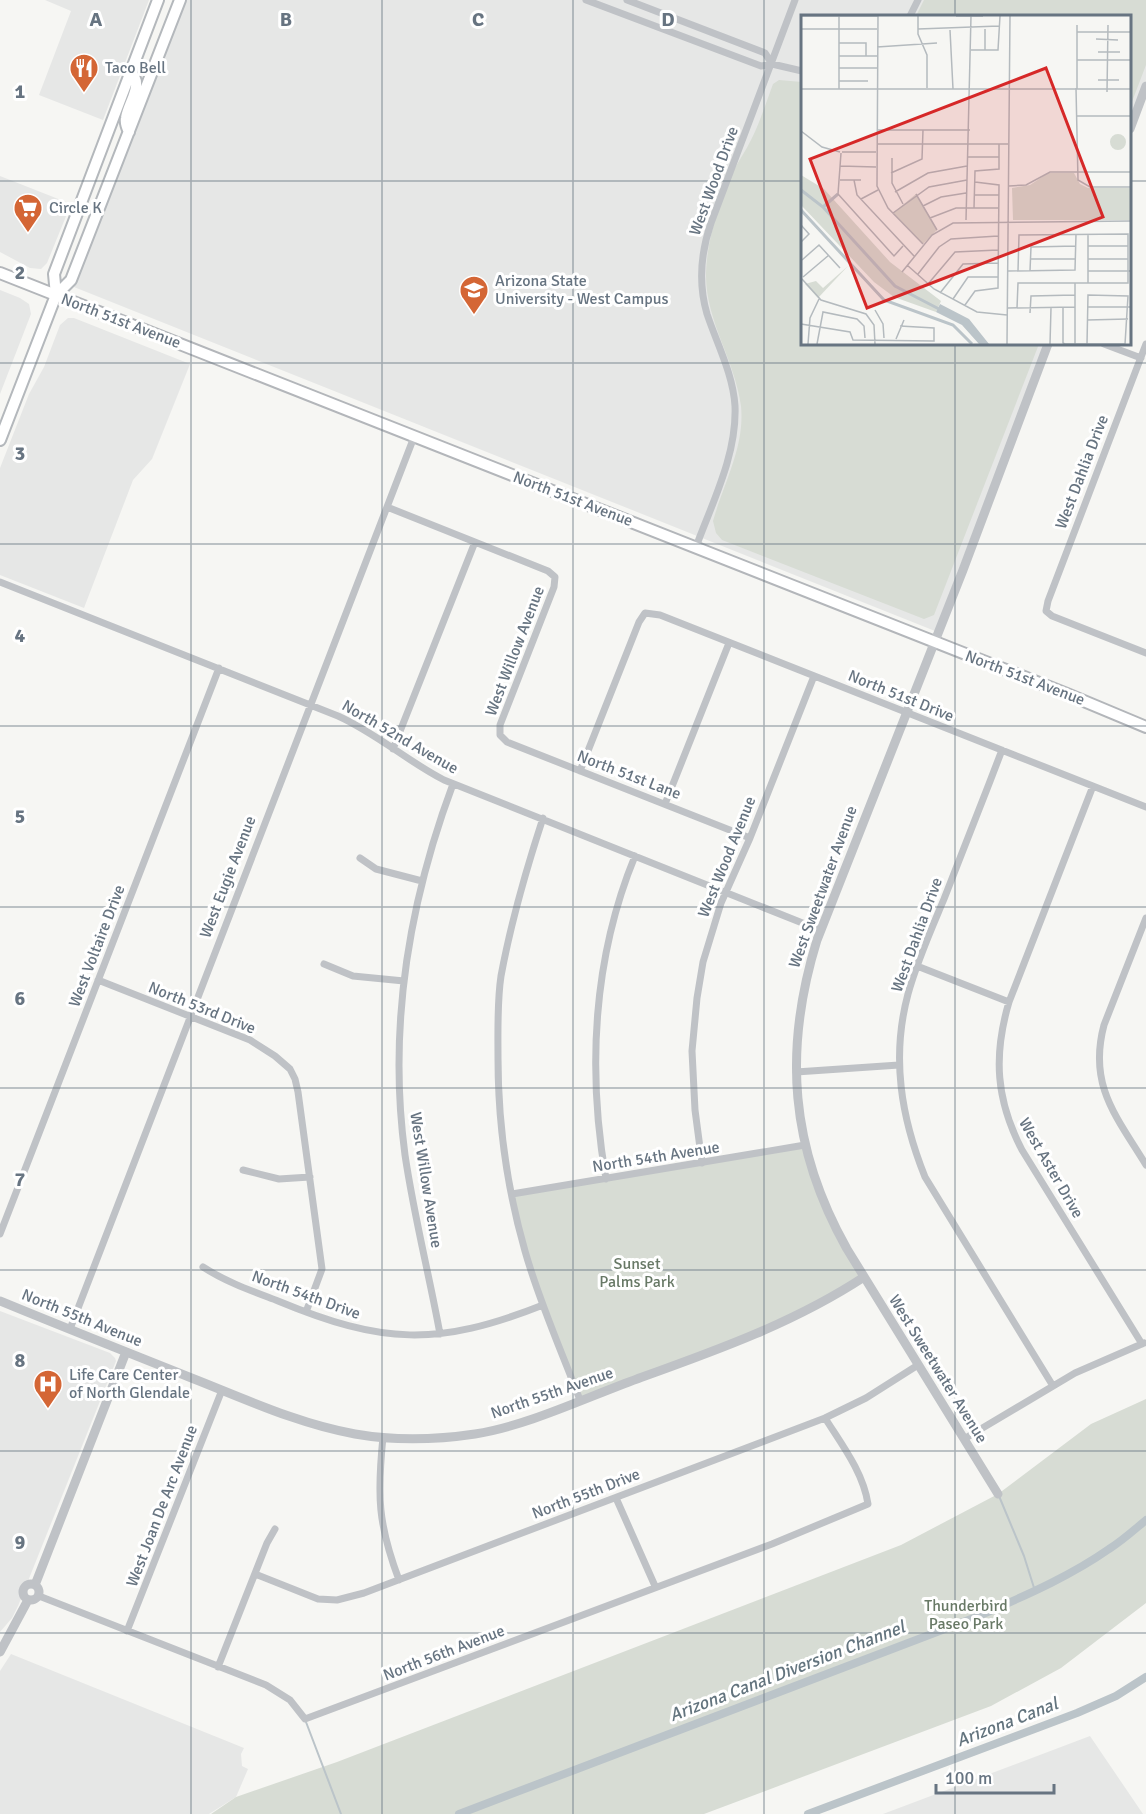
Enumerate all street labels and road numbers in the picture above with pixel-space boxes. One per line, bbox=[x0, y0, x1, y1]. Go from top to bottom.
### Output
street label: West Wood Drive bbox=[685, 124, 743, 238]
street label: North 51st Avenue bbox=[58, 289, 184, 353]
street label: West Dahlia Drive bbox=[1051, 412, 1113, 532]
street label: North 51st Avenue bbox=[510, 467, 636, 531]
street label: West Willow Avenue bbox=[481, 583, 549, 719]
street label: North 51st Avenue bbox=[962, 646, 1088, 710]
street label: North 51st Drive bbox=[845, 666, 957, 726]
street label: North 52nd Avenue bbox=[338, 696, 462, 778]
street label: North 51st Lane bbox=[574, 746, 684, 804]
street label: West Wood Avenue bbox=[694, 794, 760, 920]
street label: West Sweetwater Avenue bbox=[784, 803, 862, 971]
street label: West Eugie Avenue bbox=[196, 813, 260, 941]
street label: West Dahlia Drive bbox=[887, 875, 947, 995]
street label: West Voltaire Drive bbox=[65, 882, 129, 1010]
street label: North 53rd Drive bbox=[145, 977, 259, 1039]
street label: West Willow Avenue bbox=[405, 1111, 447, 1249]
street label: West Aster Drive bbox=[1014, 1114, 1088, 1222]
street label: North 54th Avenue bbox=[591, 1137, 721, 1177]
street label: North 54th Drive bbox=[249, 1266, 363, 1324]
street label: North 55th Avenue bbox=[19, 1285, 145, 1351]
street label: West Sweetwater Avenue bbox=[884, 1291, 992, 1447]
street label: North 55th Avenue bbox=[488, 1363, 616, 1423]
street label: West Joan De Arc Avenue bbox=[122, 1422, 202, 1590]
street label: North 55th Drive bbox=[529, 1464, 643, 1524]
street label: North 56th Avenue bbox=[380, 1621, 508, 1685]

